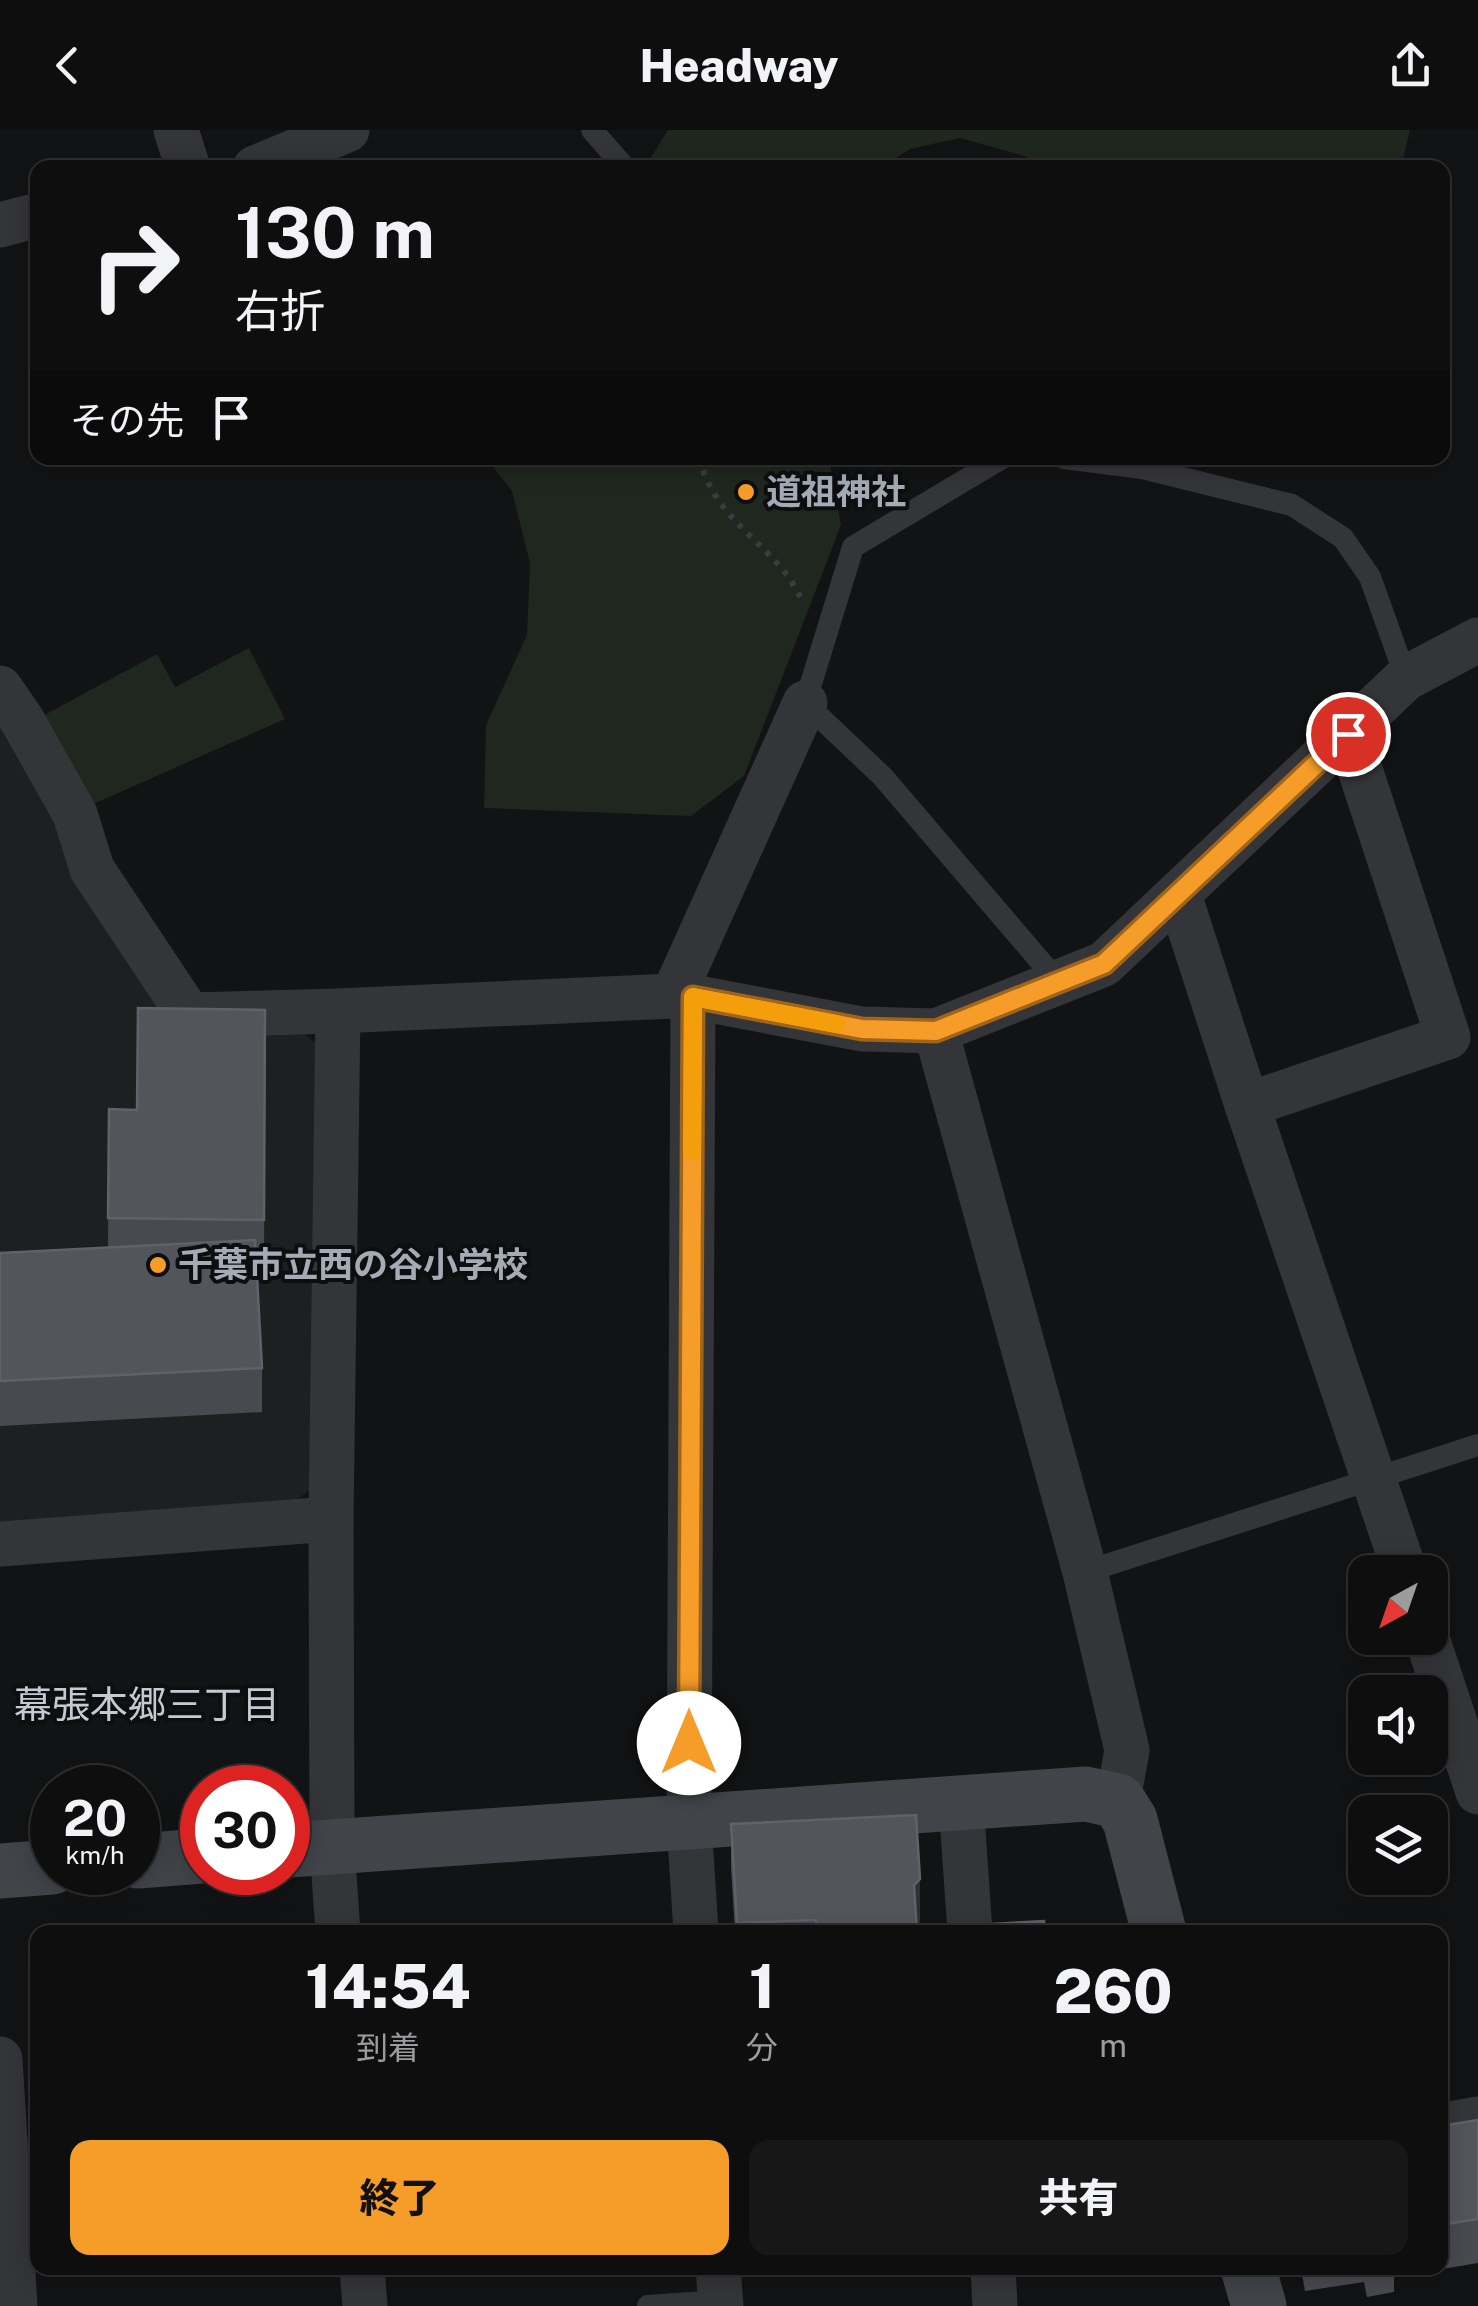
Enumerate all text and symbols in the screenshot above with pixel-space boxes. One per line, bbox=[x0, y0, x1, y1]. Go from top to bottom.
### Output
icon: back bbox=[40, 38, 95, 93]
icon: share bbox=[1383, 38, 1438, 93]
text: Headway bbox=[640, 39, 838, 92]
text: 130 m bbox=[235, 191, 435, 274]
icon: right bbox=[70, 200, 200, 330]
text: 右折 bbox=[235, 284, 325, 337]
icon: arrive bbox=[204, 390, 259, 445]
text: その先 bbox=[70, 398, 184, 443]
place label: 道祖神社 bbox=[766, 471, 906, 512]
marker: 道祖神社 bbox=[735, 481, 757, 503]
pin bbox=[1306, 692, 1391, 777]
icon: arrive bbox=[1321, 707, 1376, 762]
place label: 千葉市立西の谷小学校 bbox=[178, 1244, 528, 1285]
marker: 千葉市立西の谷小学校 bbox=[147, 1254, 169, 1276]
north arrow bbox=[1348, 1555, 1448, 1655]
map controls bbox=[1348, 1555, 1448, 1895]
button: sound bbox=[1348, 1675, 1448, 1775]
district label: 幕張本郷三丁目 bbox=[14, 1682, 280, 1727]
position arrow bbox=[637, 1691, 741, 1795]
speed limit sign: 30 bbox=[180, 1765, 310, 1895]
text: 20 bbox=[63, 1788, 127, 1847]
button: layers bbox=[1348, 1795, 1448, 1895]
text: km/h bbox=[66, 1840, 124, 1870]
text: 14:54 bbox=[305, 1951, 471, 2022]
text: 1 bbox=[749, 1951, 775, 2022]
text: 260 bbox=[1053, 1956, 1173, 2027]
text: m bbox=[1099, 2027, 1127, 2064]
text: 到着 bbox=[356, 2029, 420, 2066]
text: 分 bbox=[746, 2029, 778, 2066]
button: 終了 bbox=[70, 2140, 729, 2255]
button: 共有 bbox=[749, 2140, 1408, 2255]

